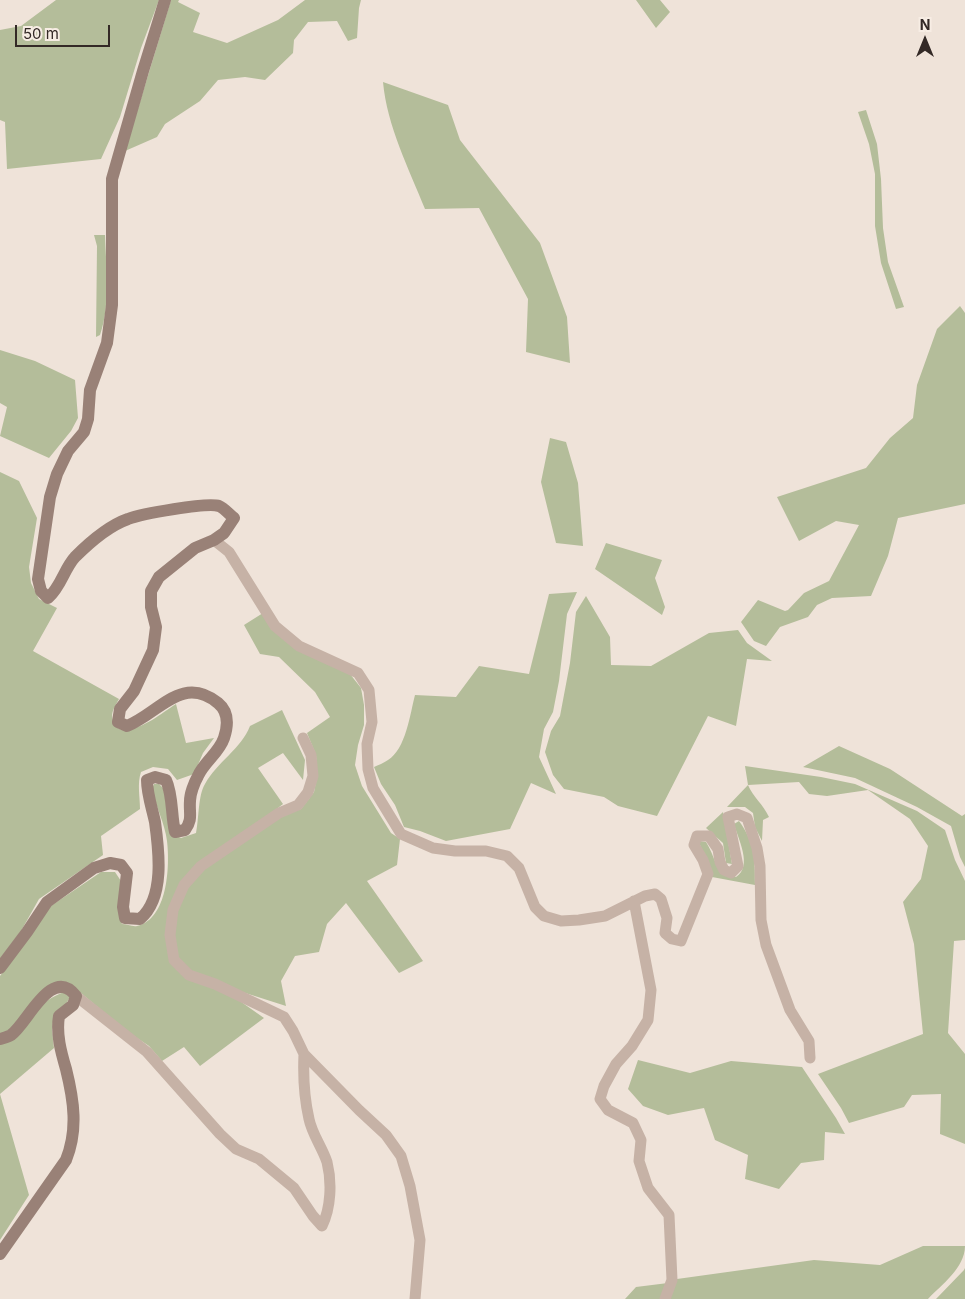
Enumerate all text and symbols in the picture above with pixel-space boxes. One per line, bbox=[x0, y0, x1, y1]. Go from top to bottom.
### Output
scale bar bbox=[18, 15, 112, 47]
north arrow bbox=[900, 15, 950, 65]
text: N bbox=[920, 16, 930, 33]
text: 50 m bbox=[23, 24, 59, 43]

